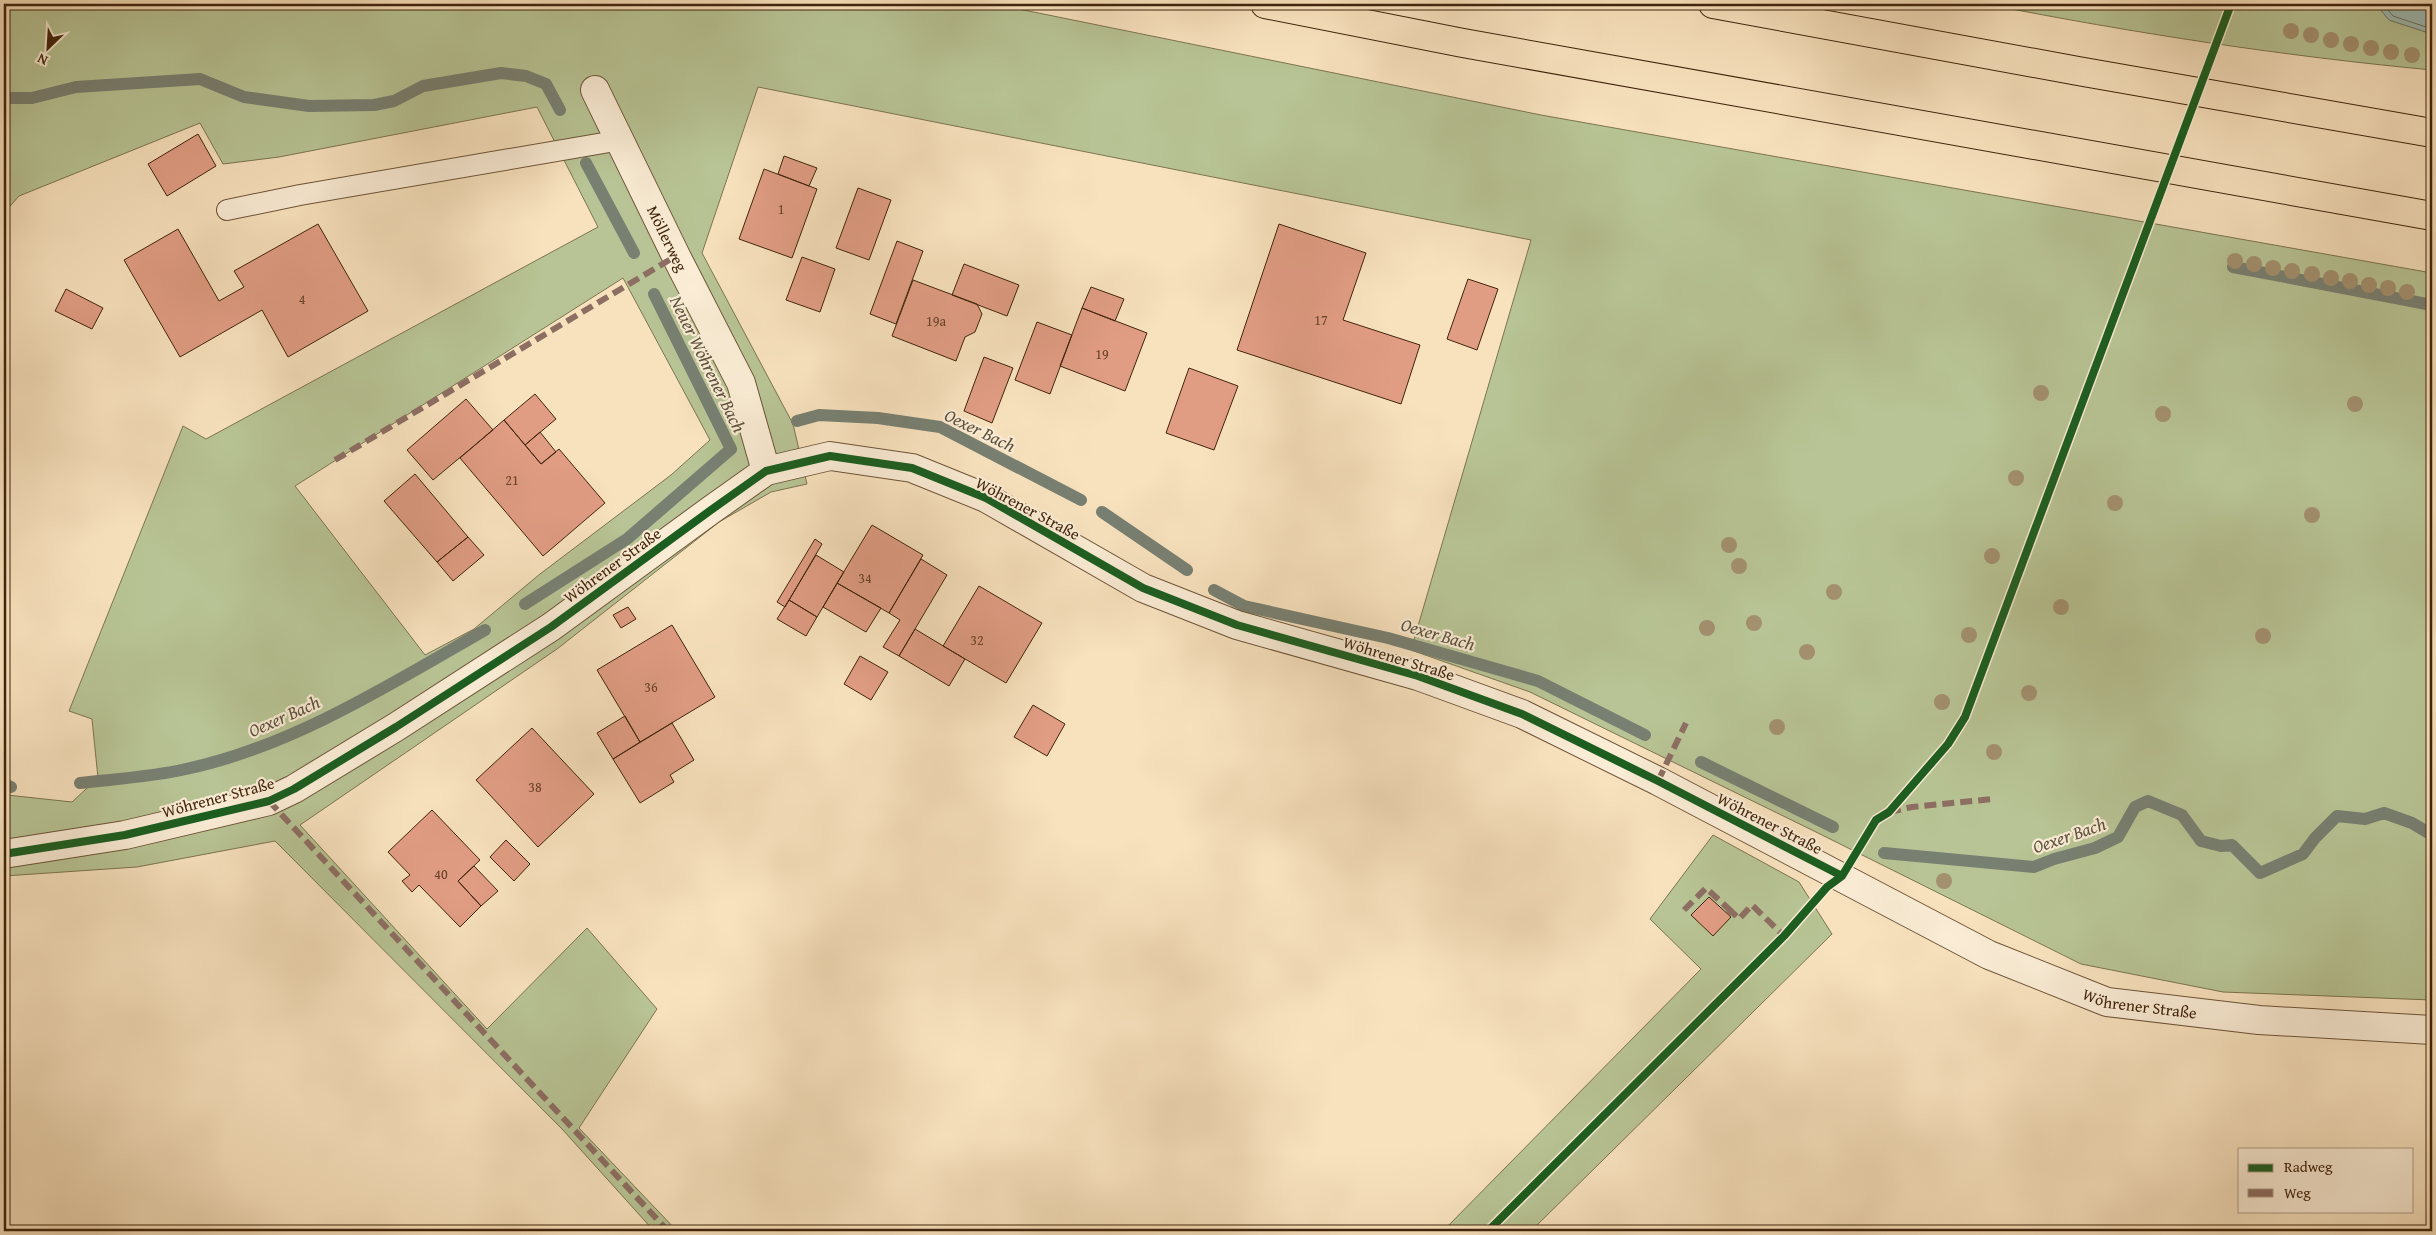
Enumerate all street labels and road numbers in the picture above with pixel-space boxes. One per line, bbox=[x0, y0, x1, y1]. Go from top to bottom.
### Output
street label: Möllerweg bbox=[641, 201, 694, 276]
street label: Wöhrener Straße bbox=[971, 470, 1085, 546]
street label: Wöhrener Straße bbox=[558, 521, 666, 609]
street label: Wöhrener Straße bbox=[1340, 630, 1458, 686]
street label: Wöhrener Straße bbox=[159, 770, 277, 824]
street label: Wöhrener Straße bbox=[1713, 786, 1827, 860]
street label: Wöhrener Straße bbox=[2079, 982, 2198, 1025]

